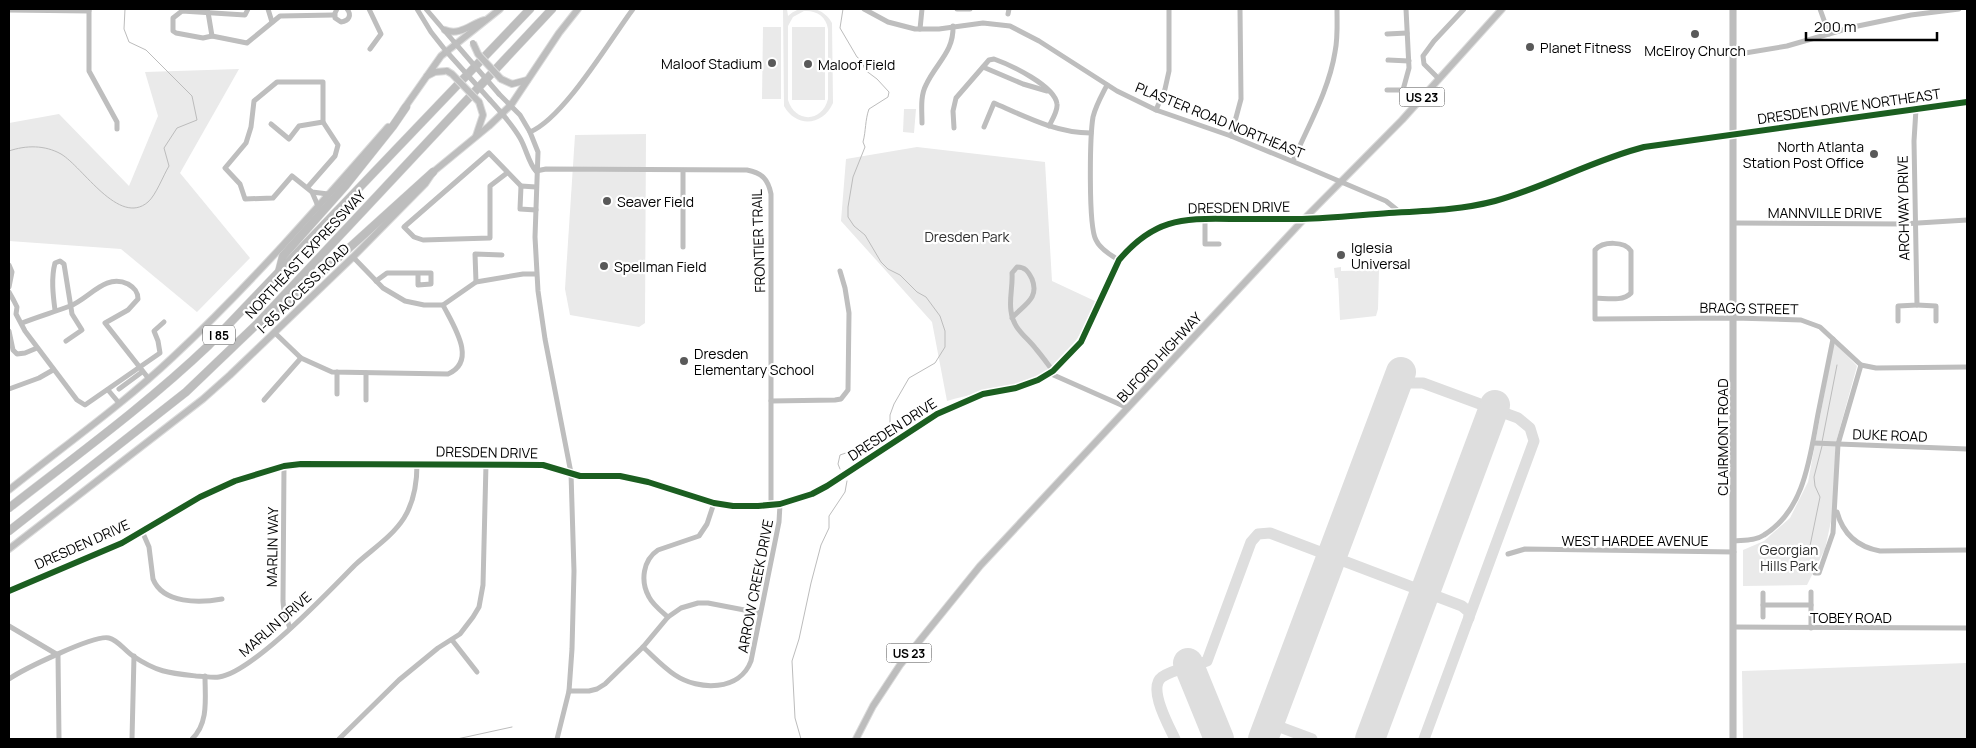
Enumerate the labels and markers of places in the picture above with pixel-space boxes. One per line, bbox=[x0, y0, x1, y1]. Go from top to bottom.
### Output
marker: McElroy Church bbox=[1689, 28, 1701, 40]
place label: Planet Fitness bbox=[1540, 38, 1631, 57]
marker: Planet Fitness bbox=[1524, 41, 1536, 53]
place label: McElroy Church bbox=[1644, 41, 1746, 60]
place label: Maloof Stadium bbox=[661, 54, 762, 73]
place label: Maloof Field bbox=[818, 55, 895, 74]
marker: Maloof Stadium bbox=[766, 57, 778, 69]
marker: Maloof Field bbox=[802, 58, 814, 70]
place label: North Atlanta Station Post Office bbox=[1743, 137, 1864, 172]
marker: North Atlanta Station Post Office bbox=[1868, 148, 1880, 160]
place label: Seaver Field bbox=[617, 192, 694, 211]
marker: Seaver Field bbox=[601, 195, 613, 207]
place label: Iglesia Universal bbox=[1351, 238, 1411, 273]
marker: Iglesia Universal bbox=[1335, 249, 1347, 261]
place label: Spellman Field bbox=[614, 257, 706, 276]
marker: Spellman Field bbox=[598, 260, 610, 272]
place label: Dresden Elementary School bbox=[694, 344, 814, 379]
marker: Dresden Elementary School bbox=[678, 355, 690, 367]

